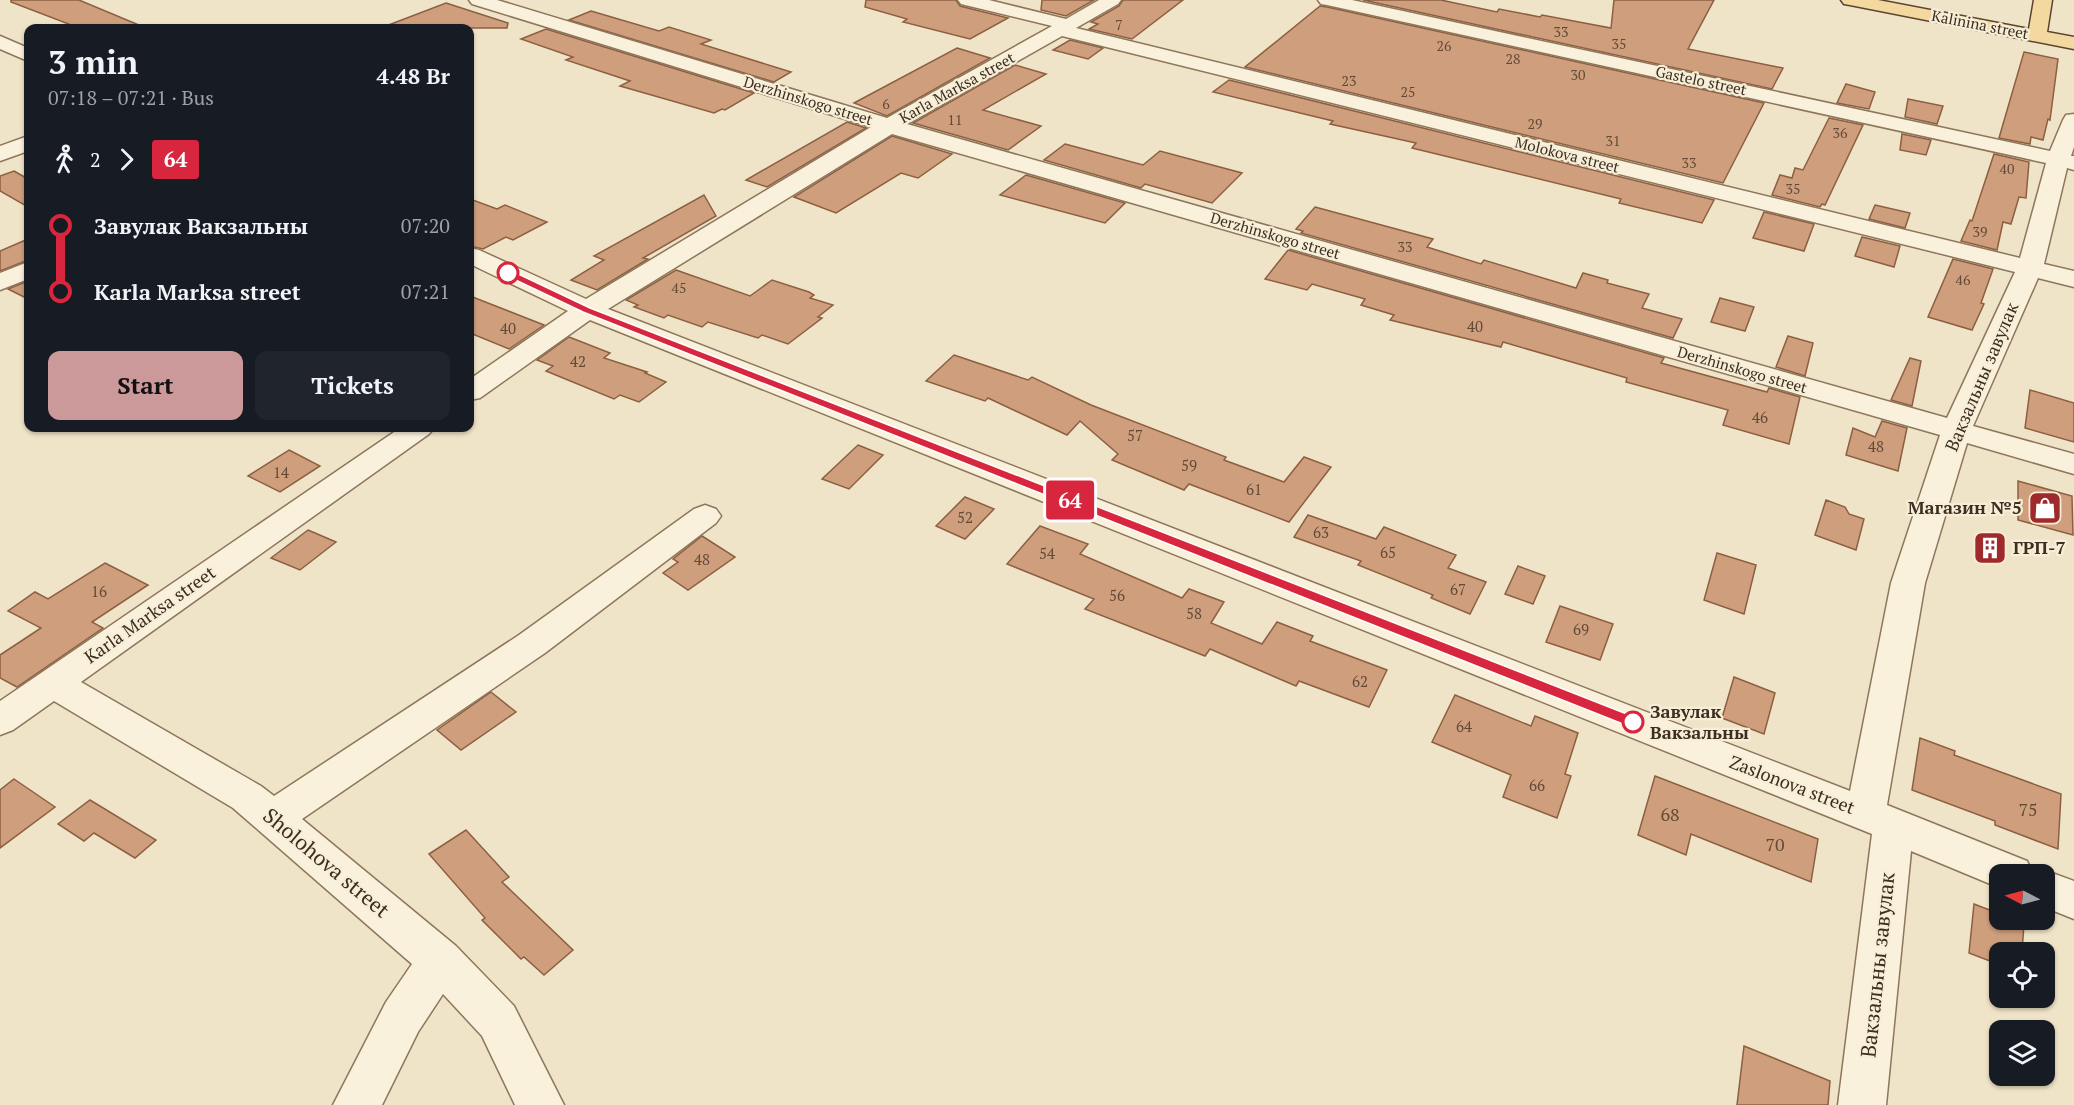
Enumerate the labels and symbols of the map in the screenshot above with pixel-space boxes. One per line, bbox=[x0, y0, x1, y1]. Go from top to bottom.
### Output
street label: Kalinina street bbox=[1930, 5, 2031, 43]
house number: 7 bbox=[1115, 15, 1123, 34]
house number: 33 bbox=[1554, 22, 1568, 41]
house number: 35 bbox=[1612, 34, 1626, 53]
house number: 26 bbox=[1437, 36, 1452, 55]
street label: Karla Marksa street bbox=[895, 47, 1018, 127]
house number: 28 bbox=[1506, 49, 1520, 68]
street label: Gastelo street bbox=[1654, 61, 1749, 100]
house number: 30 bbox=[1571, 65, 1585, 84]
street label: Derzhinskogo street bbox=[741, 71, 876, 129]
house number: 23 bbox=[1342, 71, 1356, 90]
house number: 25 bbox=[1401, 82, 1415, 101]
house number: 6 bbox=[882, 94, 890, 113]
house number: 11 bbox=[948, 110, 962, 129]
house number: 29 bbox=[1528, 114, 1542, 133]
house number: 36 bbox=[1833, 123, 1848, 142]
street label: Molokova street bbox=[1513, 131, 1622, 177]
house number: 31 bbox=[1606, 131, 1620, 150]
house number: 33 bbox=[1682, 153, 1696, 172]
house number: 40 bbox=[2000, 159, 2014, 178]
house number: 35 bbox=[1786, 179, 1800, 198]
street label: Derzhinskogo street bbox=[1208, 207, 1343, 263]
house number: 39 bbox=[1973, 222, 1987, 241]
house number: 33 bbox=[1398, 237, 1412, 256]
unlabelled marker bbox=[497, 262, 519, 284]
house number: 46 bbox=[1956, 270, 1971, 289]
house number: 45 bbox=[672, 278, 686, 297]
street label: Вакзальны завулак bbox=[1939, 298, 2023, 455]
house number: 40 bbox=[1467, 316, 1483, 336]
house number: 40 bbox=[500, 318, 516, 338]
street label: Derzhinskogo street bbox=[1675, 341, 1810, 397]
house number: 42 bbox=[570, 351, 586, 371]
house number: 46 bbox=[1752, 407, 1768, 427]
house number: 57 bbox=[1127, 425, 1143, 445]
house number: 48 bbox=[1868, 436, 1884, 456]
house number: 59 bbox=[1181, 455, 1197, 475]
house number: 14 bbox=[273, 462, 289, 482]
house number: 61 bbox=[1246, 479, 1262, 499]
line badge: 64 bbox=[1043, 480, 1097, 520]
shop icon: Магазин №5 bbox=[2027, 490, 2063, 526]
place label: Магазин №5 bbox=[1908, 495, 2022, 519]
house number: 52 bbox=[957, 507, 973, 527]
house number: 63 bbox=[1313, 522, 1329, 542]
building icon: ГРП-7 bbox=[1972, 530, 2008, 566]
place label: ГРП-7 bbox=[2013, 535, 2066, 559]
house number: 65 bbox=[1380, 542, 1396, 562]
house number: 54 bbox=[1039, 543, 1055, 563]
house number: 48 bbox=[694, 549, 710, 569]
street label: Karla Marksa street bbox=[79, 560, 220, 668]
house number: 67 bbox=[1450, 579, 1466, 599]
house number: 16 bbox=[91, 581, 107, 601]
house number: 56 bbox=[1109, 585, 1125, 605]
house number: 58 bbox=[1186, 603, 1202, 623]
house number: 69 bbox=[1573, 619, 1589, 639]
house number: 62 bbox=[1352, 671, 1368, 691]
place label: Завулак Вакзальны bbox=[1650, 699, 1749, 744]
marker: Завулак Вакзальны bbox=[1622, 711, 1644, 733]
house number: 64 bbox=[1456, 716, 1472, 736]
street label: Zaslonova street bbox=[1726, 749, 1859, 819]
house number: 66 bbox=[1529, 775, 1545, 795]
house number: 75 bbox=[2018, 797, 2038, 821]
street label: Sholohova street bbox=[258, 801, 396, 924]
house number: 68 bbox=[1660, 802, 1680, 826]
house number: 70 bbox=[1765, 832, 1785, 856]
north arrow bbox=[1989, 864, 2055, 930]
street label: Вакзальны завулак bbox=[1853, 870, 1901, 1059]

